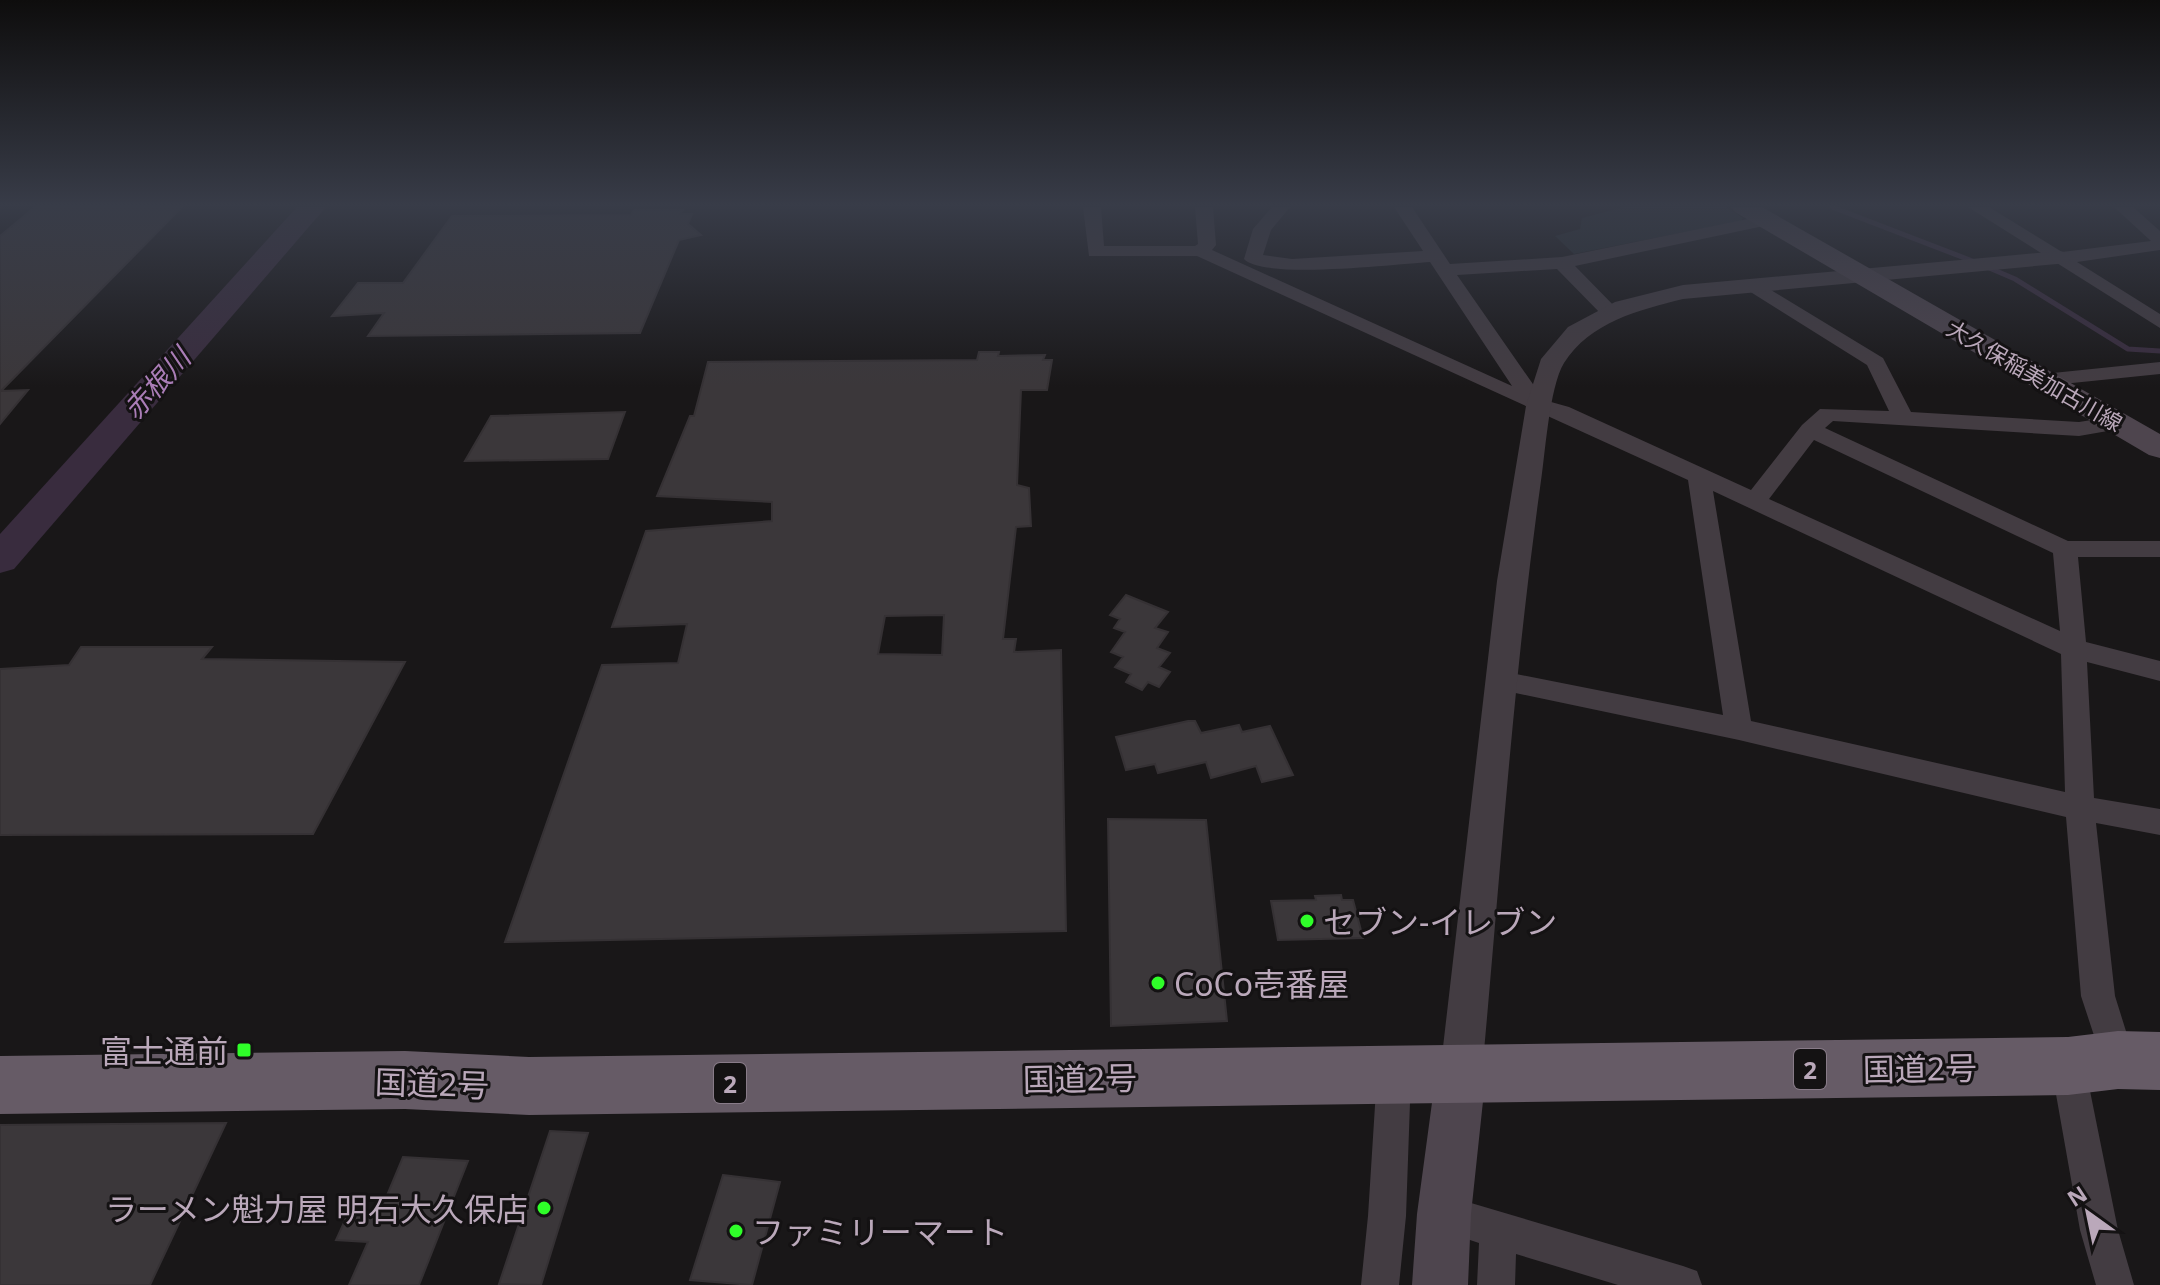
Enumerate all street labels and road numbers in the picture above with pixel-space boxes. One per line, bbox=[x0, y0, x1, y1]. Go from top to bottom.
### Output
street label: 大久保稲美加古川線 bbox=[1942, 313, 2128, 437]
street label: 国道2号 bbox=[1862, 1046, 1978, 1090]
road number: 2 bbox=[1794, 1049, 1826, 1089]
street label: 国道2号 bbox=[1022, 1056, 1138, 1100]
street label: 国道2号 bbox=[374, 1060, 490, 1106]
road number: 2 bbox=[714, 1063, 746, 1103]

